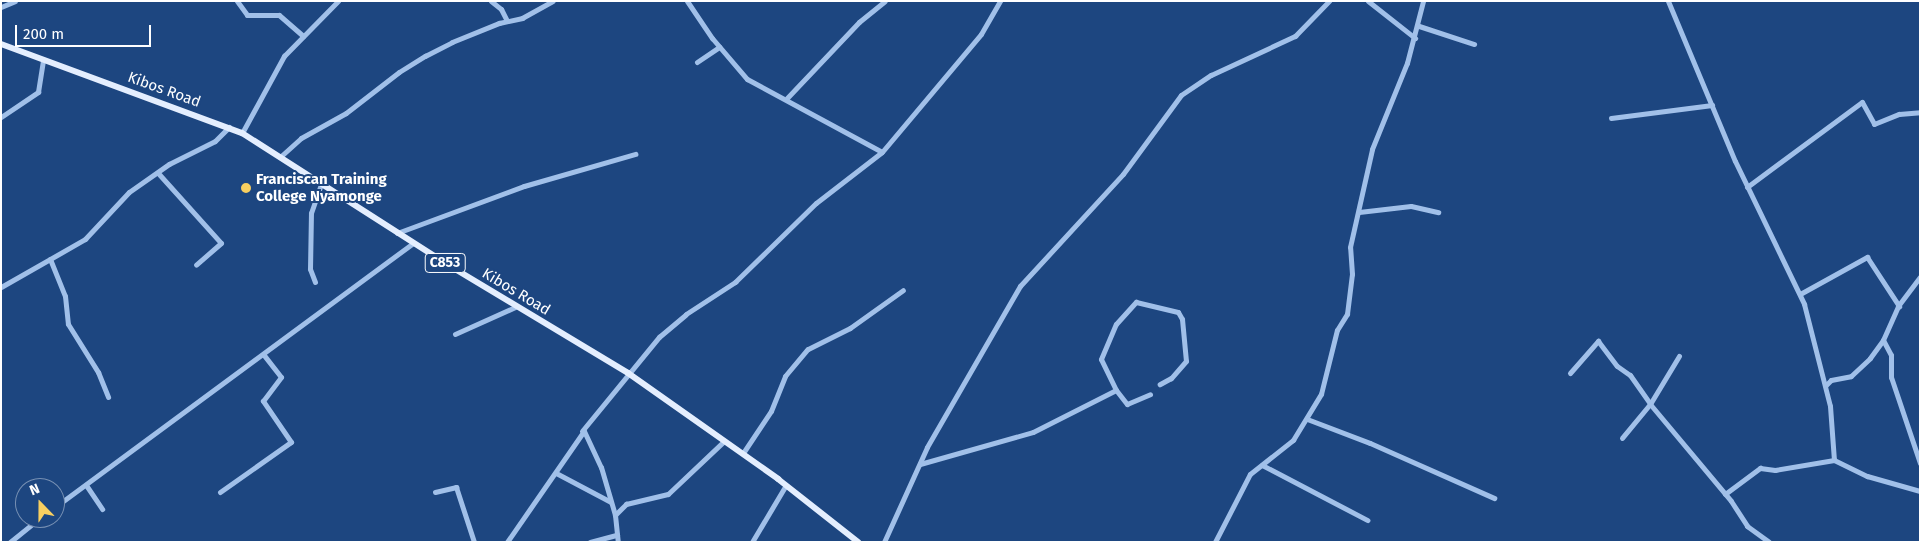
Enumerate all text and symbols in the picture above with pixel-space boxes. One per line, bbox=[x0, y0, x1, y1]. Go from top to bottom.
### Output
scale bar bbox=[18, 15, 154, 47]
text: 200 m bbox=[23, 25, 64, 43]
street label: Kibos Road bbox=[125, 68, 203, 112]
place label: Franciscan Training College Nyamonge bbox=[256, 170, 387, 205]
marker: Franciscan Training College Nyamonge bbox=[240, 182, 252, 194]
road number: C853 bbox=[424, 252, 466, 274]
street label: Kibos Road bbox=[479, 265, 553, 319]
north arrow bbox=[15, 478, 65, 528]
text: N bbox=[27, 480, 42, 499]

